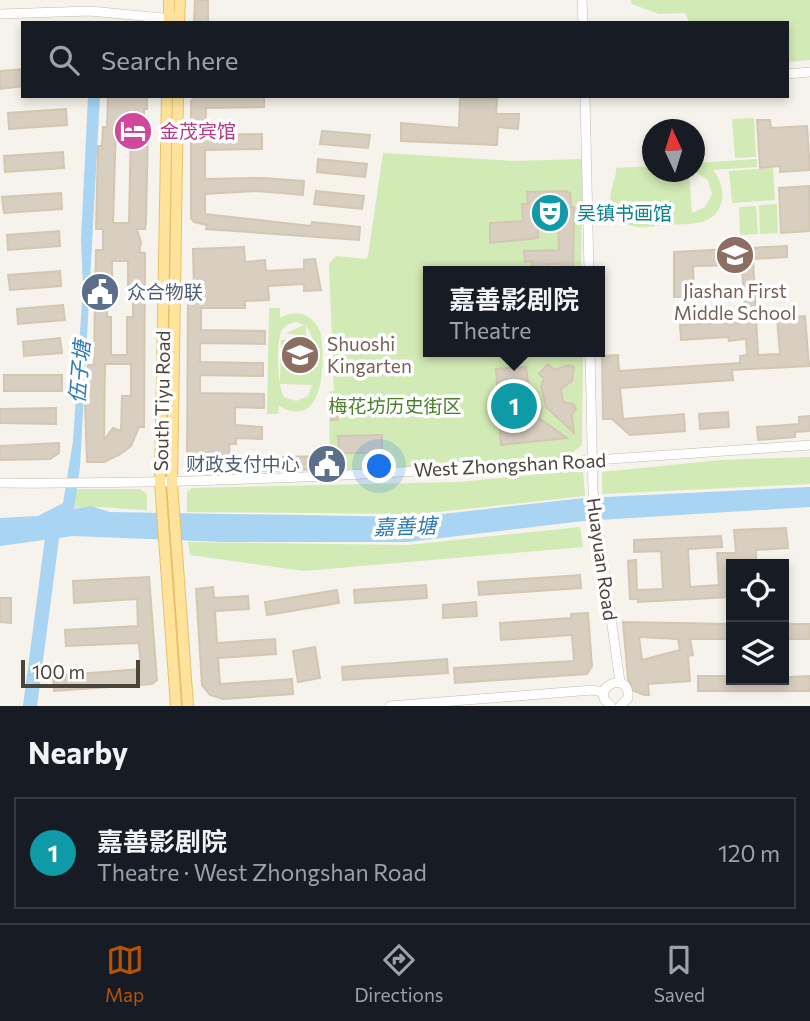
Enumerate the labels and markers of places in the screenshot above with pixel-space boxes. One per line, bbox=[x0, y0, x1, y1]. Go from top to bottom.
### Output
hotel icon: 金茂宾馆 bbox=[112, 110, 154, 152]
place label: 金茂宾馆 bbox=[160, 119, 236, 142]
theatre icon: 吴镇书画馆 bbox=[529, 192, 571, 234]
place label: 吴镇书画馆 bbox=[577, 201, 672, 224]
school or university icon: Jiashan First Middle School bbox=[714, 234, 756, 276]
public building icon: 众合物联 bbox=[79, 271, 121, 313]
place label: Jiashan First Middle School bbox=[674, 279, 796, 324]
place label: 众合物联 bbox=[127, 280, 203, 303]
place label: Shuoshi Kingarten bbox=[327, 332, 412, 377]
school or university icon: Shuoshi Kingarten bbox=[279, 334, 321, 376]
pin: 1 bbox=[491, 380, 537, 432]
public building icon: 财政支付中心 bbox=[306, 443, 348, 485]
place label: 财政支付中心 bbox=[186, 452, 300, 475]

